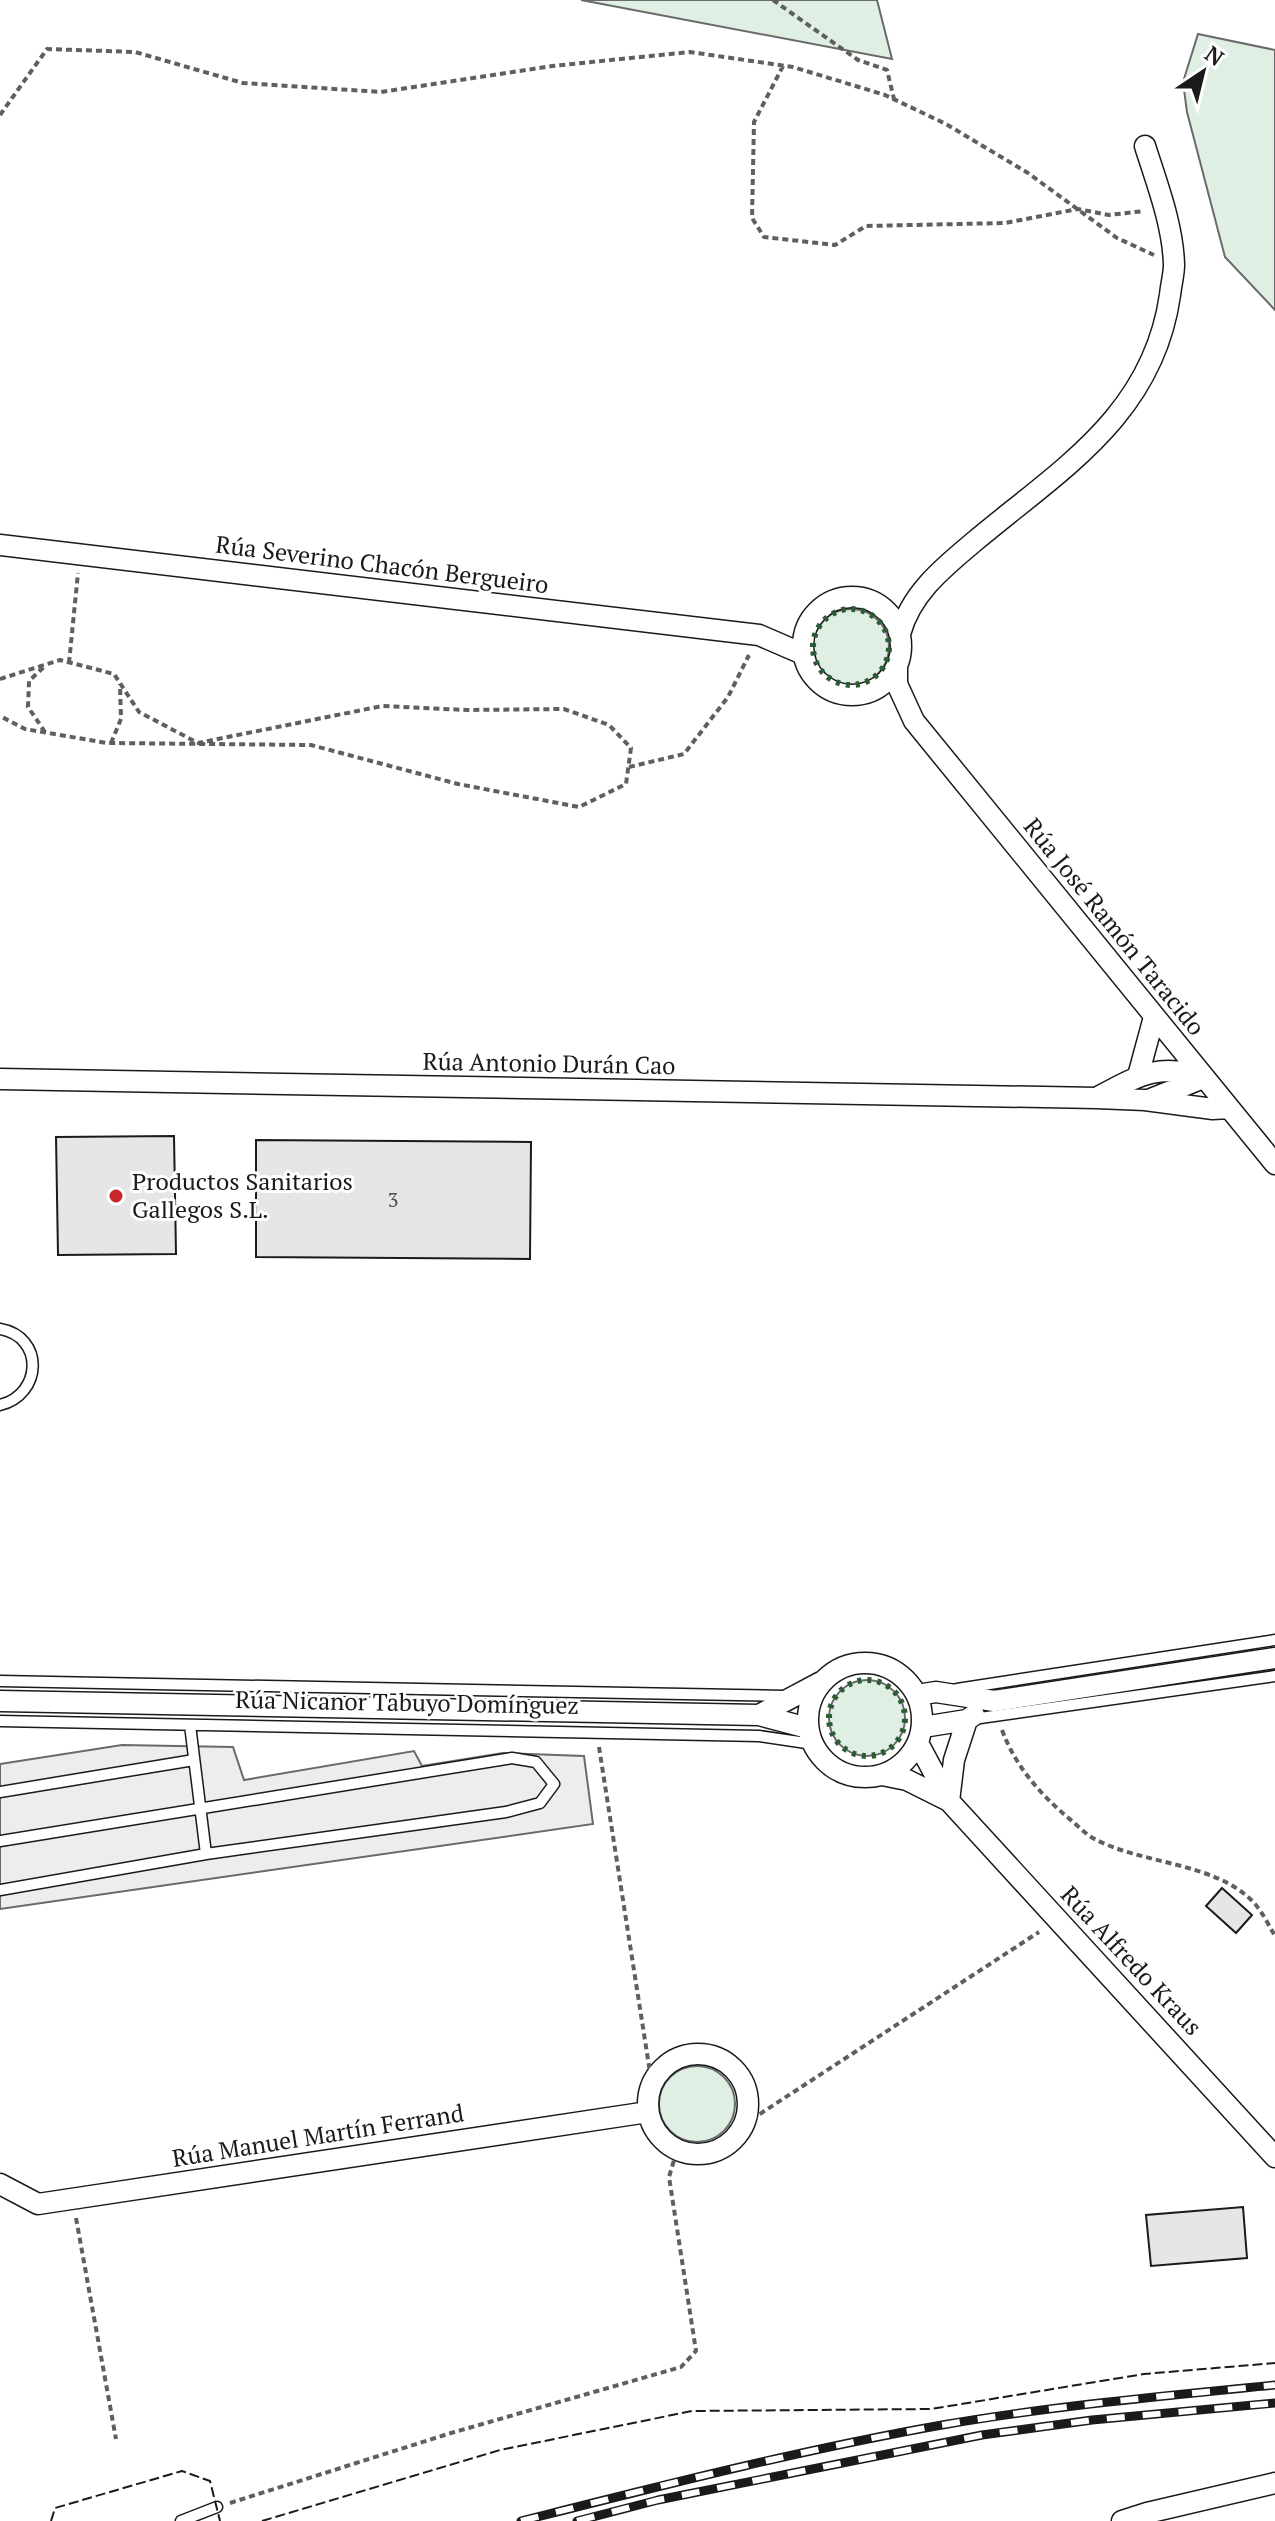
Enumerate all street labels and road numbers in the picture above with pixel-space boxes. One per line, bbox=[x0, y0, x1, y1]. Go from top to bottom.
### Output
street label: Rúa Severino Chacón Bergueiro bbox=[214, 528, 550, 600]
street label: Rúa José Ramón Taracido bbox=[1017, 811, 1212, 1042]
street label: Rúa Antonio Durán Cao bbox=[422, 1045, 676, 1081]
street label: Rúa Nicanor Tabuyo Domínguez bbox=[235, 1683, 579, 1721]
street label: Rúa Alfredo Kraus bbox=[1054, 1879, 1209, 2042]
street label: Rúa Manuel Martín Ferrand bbox=[170, 2096, 466, 2174]

